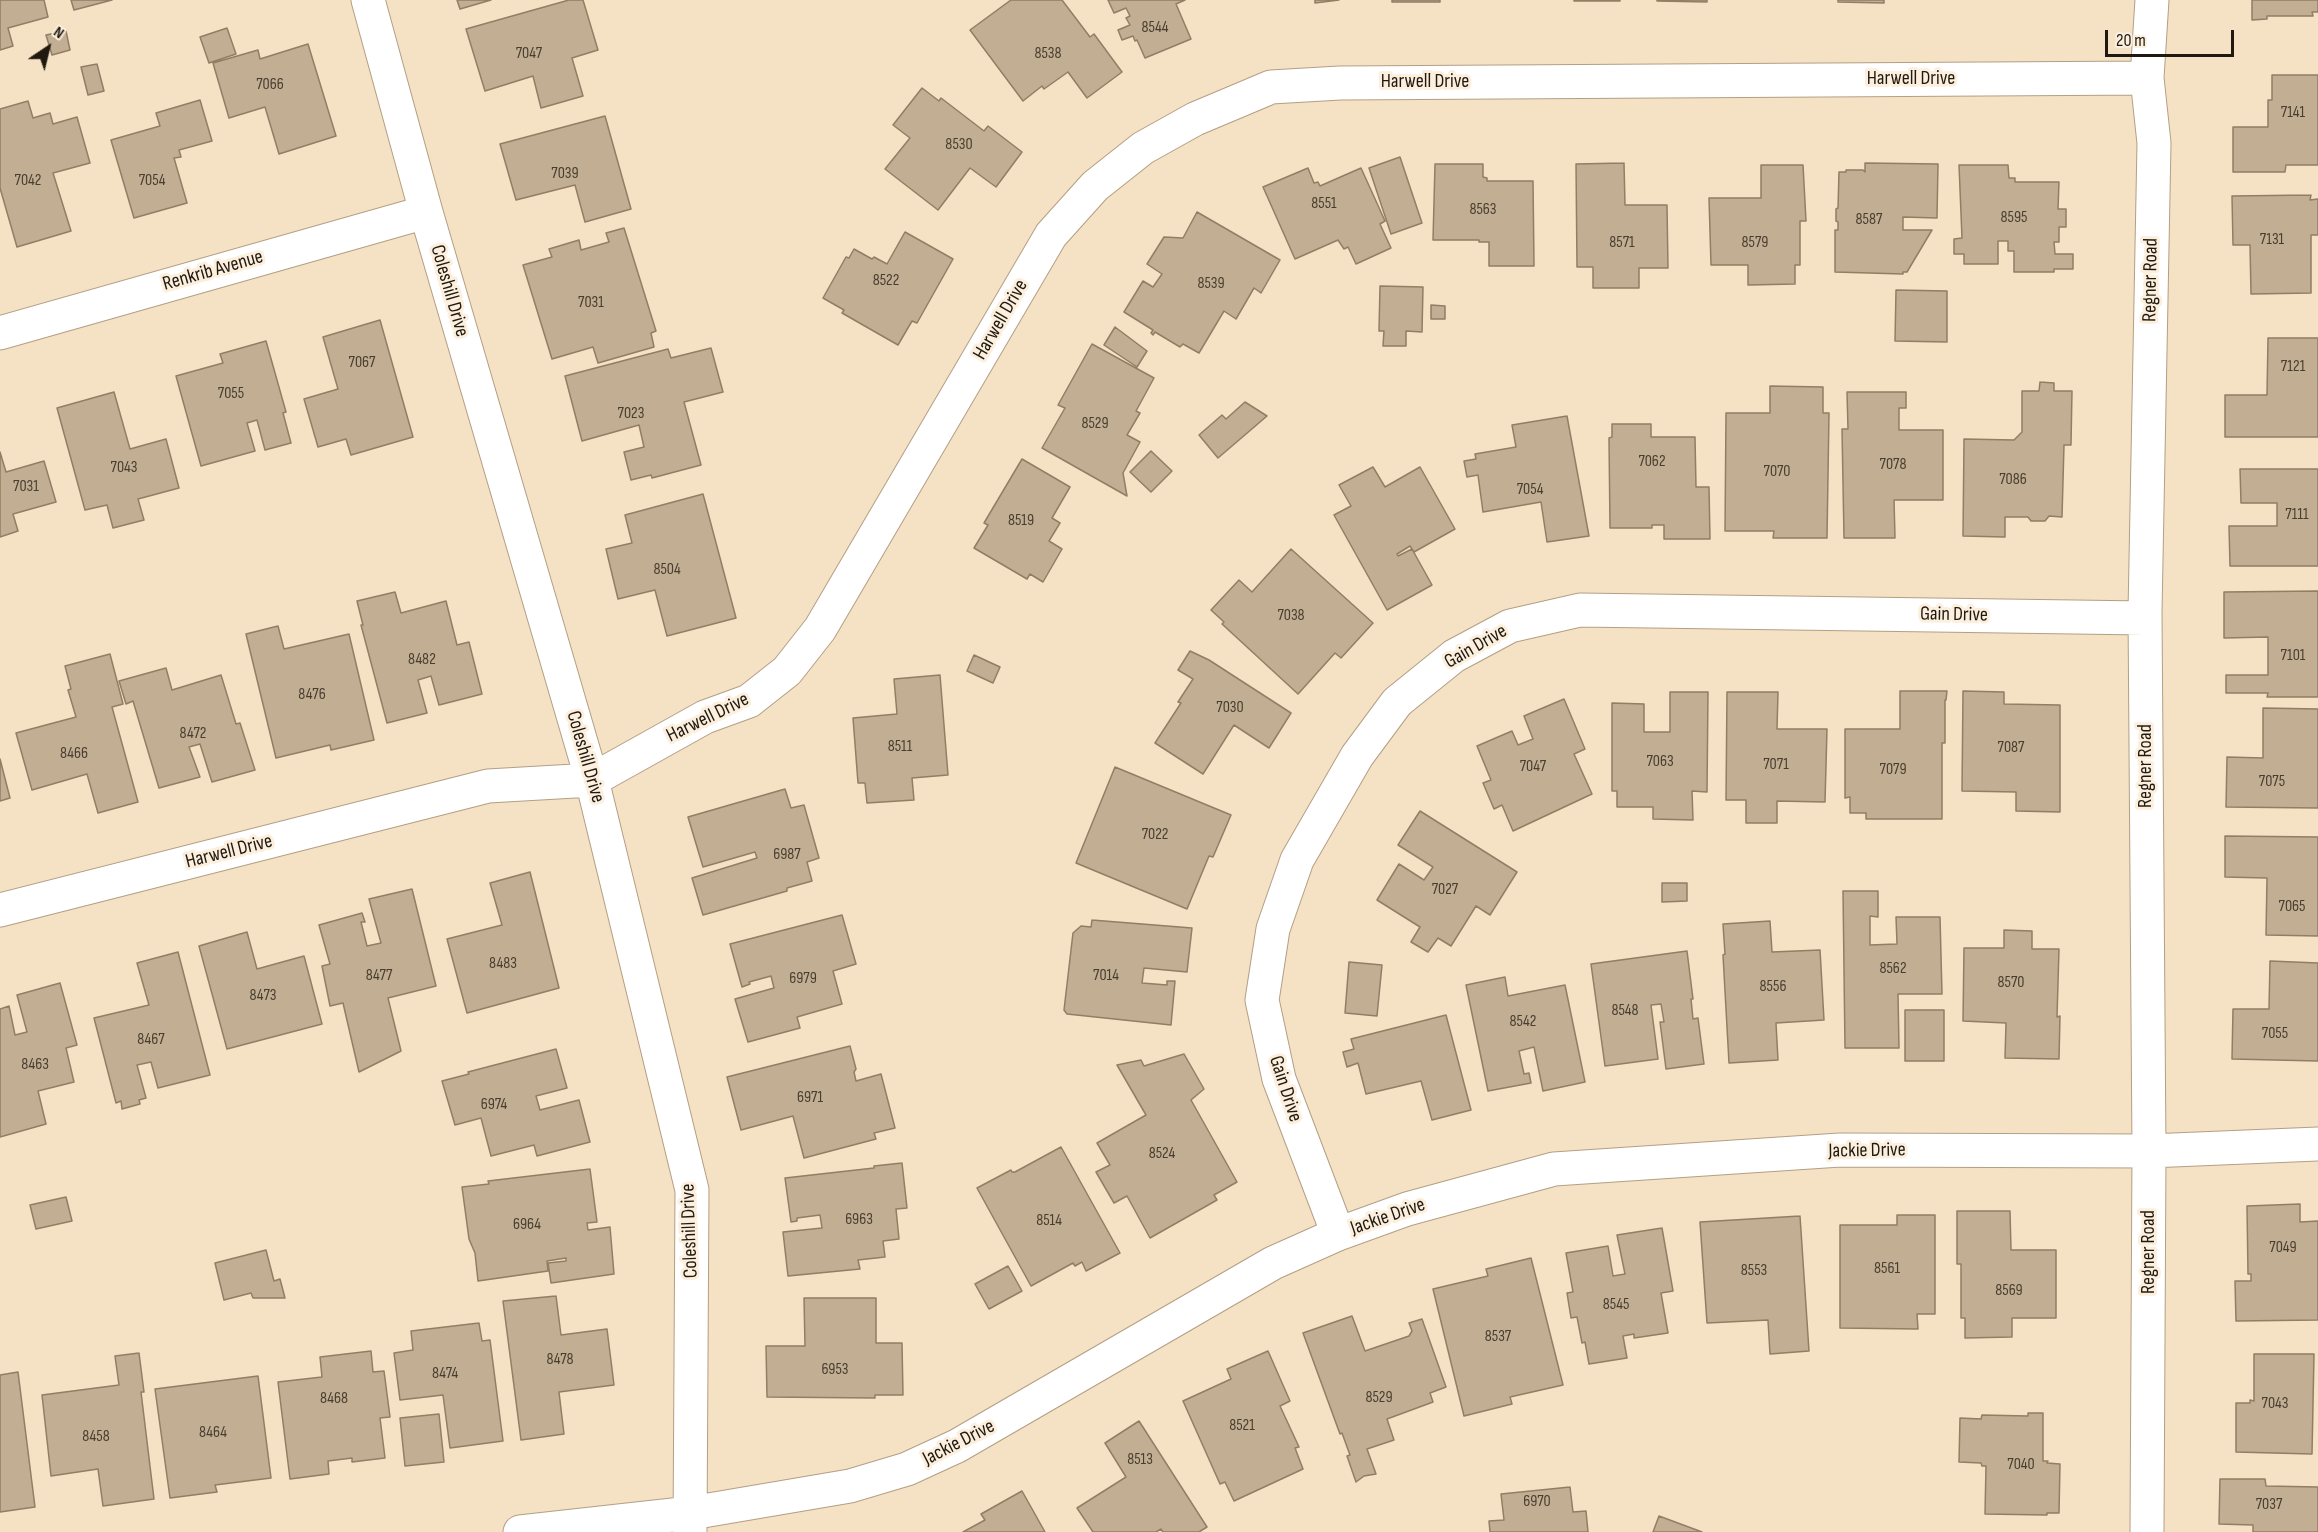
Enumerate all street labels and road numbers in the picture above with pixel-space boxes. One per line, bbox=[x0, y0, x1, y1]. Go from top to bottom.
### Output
street label: Harwell Drive bbox=[1867, 67, 1955, 91]
street label: Harwell Drive bbox=[1381, 70, 1469, 94]
street label: Regner Road bbox=[2138, 238, 2164, 322]
street label: Coleshill Drive bbox=[424, 242, 474, 340]
street label: Renkrib Avenue bbox=[160, 245, 266, 297]
street label: Harwell Drive bbox=[968, 276, 1034, 364]
street label: Gain Drive bbox=[1920, 602, 1988, 628]
street label: Gain Drive bbox=[1441, 620, 1511, 674]
street label: Harwell Drive bbox=[663, 688, 753, 748]
street label: Coleshill Drive bbox=[560, 708, 610, 806]
street label: Regner Road bbox=[2134, 724, 2158, 808]
street label: Harwell Drive bbox=[183, 830, 275, 874]
street label: Gain Drive bbox=[1263, 1053, 1307, 1125]
street label: Jackie Drive bbox=[1828, 1138, 1906, 1164]
street label: Coleshill Drive bbox=[676, 1183, 704, 1279]
street label: Jackie Drive bbox=[1348, 1193, 1428, 1241]
street label: Regner Road bbox=[2137, 1210, 2161, 1294]
street label: Jackie Drive bbox=[919, 1415, 999, 1471]

